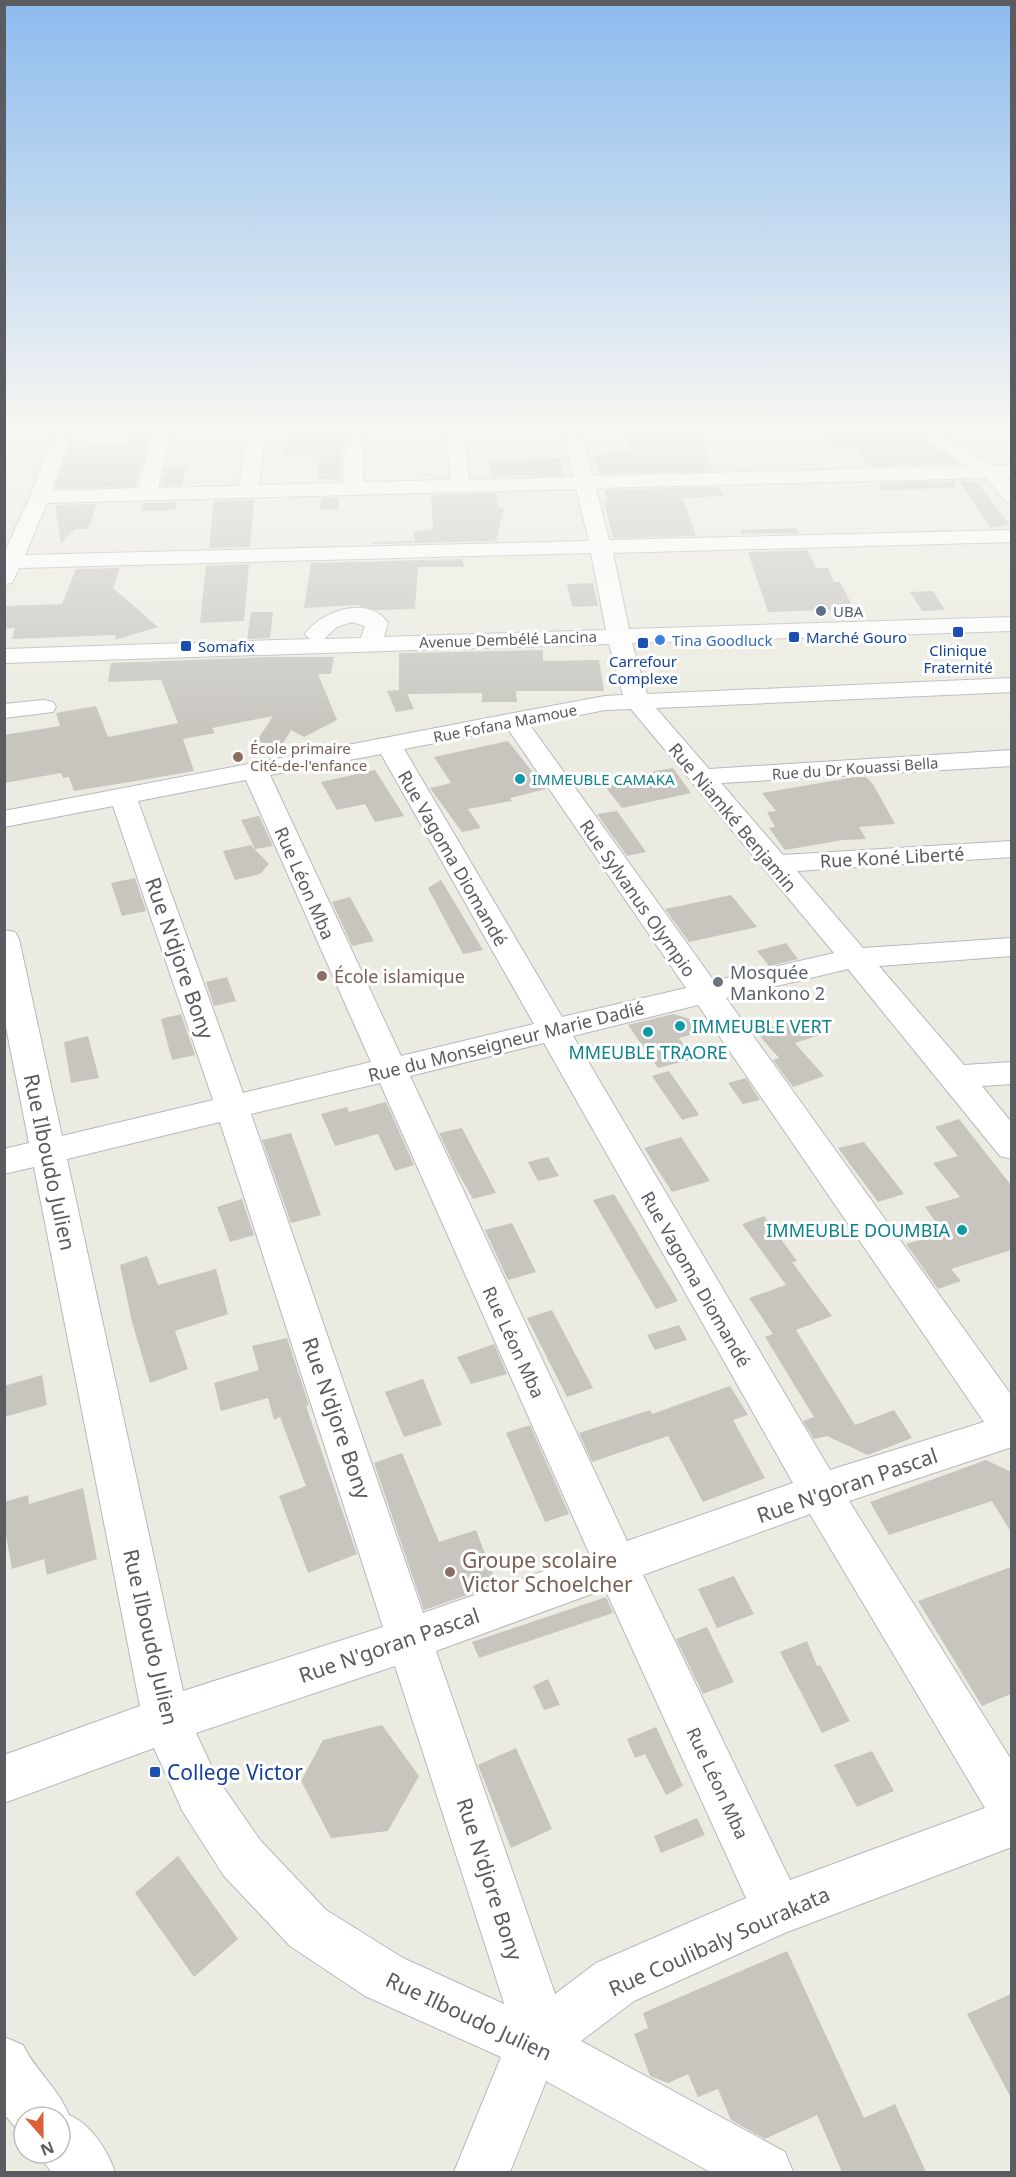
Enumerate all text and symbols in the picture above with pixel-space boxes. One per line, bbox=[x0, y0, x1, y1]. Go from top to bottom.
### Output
place label: UBA bbox=[833, 601, 864, 621]
marker: UBA bbox=[814, 604, 828, 618]
marker: Clinique Fraternité bbox=[951, 625, 965, 639]
street label: Avenue Dembélé Lancina bbox=[419, 626, 597, 652]
place label: Marché Gouro bbox=[806, 627, 907, 647]
place label: Tina Goodluck bbox=[672, 630, 772, 650]
marker: Marché Gouro bbox=[787, 630, 801, 644]
marker: Tina Goodluck bbox=[653, 633, 667, 647]
place label: Somafix bbox=[198, 636, 255, 656]
marker: Carrefour Complexe bbox=[636, 636, 650, 650]
marker: Somafix bbox=[179, 639, 193, 653]
place label: Clinique Fraternité bbox=[923, 640, 993, 677]
place label: Carrefour Complexe bbox=[608, 651, 678, 688]
street label: Rue Fofana Mamoue bbox=[432, 699, 578, 747]
place label: École primaire Cité-de-l'enfance bbox=[250, 738, 367, 775]
street label: Rue Niamké Benjamin bbox=[664, 738, 802, 896]
marker: École primaire Cité-de-l'enfance bbox=[231, 750, 245, 764]
street label: Rue du Dr Kouassi Bella bbox=[771, 752, 939, 784]
street label: Rue Vagoma Diomandé bbox=[393, 766, 513, 950]
place label: IMMEUBLE CAMAKA bbox=[532, 769, 675, 789]
marker: IMMEUBLE CAMAKA bbox=[513, 772, 527, 786]
street label: Rue Sylvanus Olympio bbox=[575, 815, 701, 981]
street label: Rue Léon Mba bbox=[269, 823, 341, 943]
street label: Rue Koné Liberté bbox=[819, 841, 965, 873]
street label: Rue N'djore Bony bbox=[139, 873, 221, 1043]
place label: Mosquée Mankono 2 bbox=[730, 960, 825, 1005]
place label: École islamique bbox=[334, 964, 465, 988]
marker: École islamique bbox=[315, 969, 329, 983]
marker: Mosquée Mankono 2 bbox=[711, 975, 725, 989]
street label: Rue du Monseigneur Marie Dadié bbox=[365, 995, 647, 1087]
place label: IMMEUBLE VERT bbox=[692, 1014, 832, 1038]
marker: IMMEUBLE VERT bbox=[673, 1019, 687, 1033]
marker: MMEUBLE TRAORE bbox=[641, 1025, 655, 1039]
place label: MMEUBLE TRAORE bbox=[568, 1040, 728, 1064]
street label: Rue Ilboudo Julien bbox=[18, 1071, 82, 1253]
street label: Rue Vagoma Diomandé bbox=[636, 1187, 756, 1371]
place label: IMMEUBLE DOUMBIA bbox=[766, 1218, 950, 1242]
marker: IMMEUBLE DOUMBIA bbox=[955, 1223, 969, 1237]
street label: Rue Léon Mba bbox=[478, 1282, 550, 1402]
street label: Rue N'djore Bony bbox=[296, 1333, 378, 1503]
street label: Rue N'goran Pascal bbox=[753, 1441, 941, 1529]
street label: Rue Ilboudo Julien bbox=[117, 1546, 185, 1728]
place label: Groupe scolaire Victor Schoelcher bbox=[462, 1546, 633, 1598]
marker: Groupe scolaire Victor Schoelcher bbox=[443, 1565, 457, 1579]
street label: Rue N'goran Pascal bbox=[295, 1601, 483, 1689]
street label: Rue Léon Mba bbox=[682, 1723, 754, 1843]
place label: College Victor bbox=[167, 1758, 303, 1786]
marker: College Victor bbox=[148, 1765, 162, 1779]
street label: Rue N'djore Bony bbox=[451, 1794, 530, 1964]
street label: Rue Coulibaly Sourakata bbox=[604, 1880, 834, 2002]
street label: Rue Ilboudo Julien bbox=[382, 1965, 556, 2067]
north arrow bbox=[12, 2105, 72, 2165]
text: N bbox=[37, 2136, 57, 2162]

